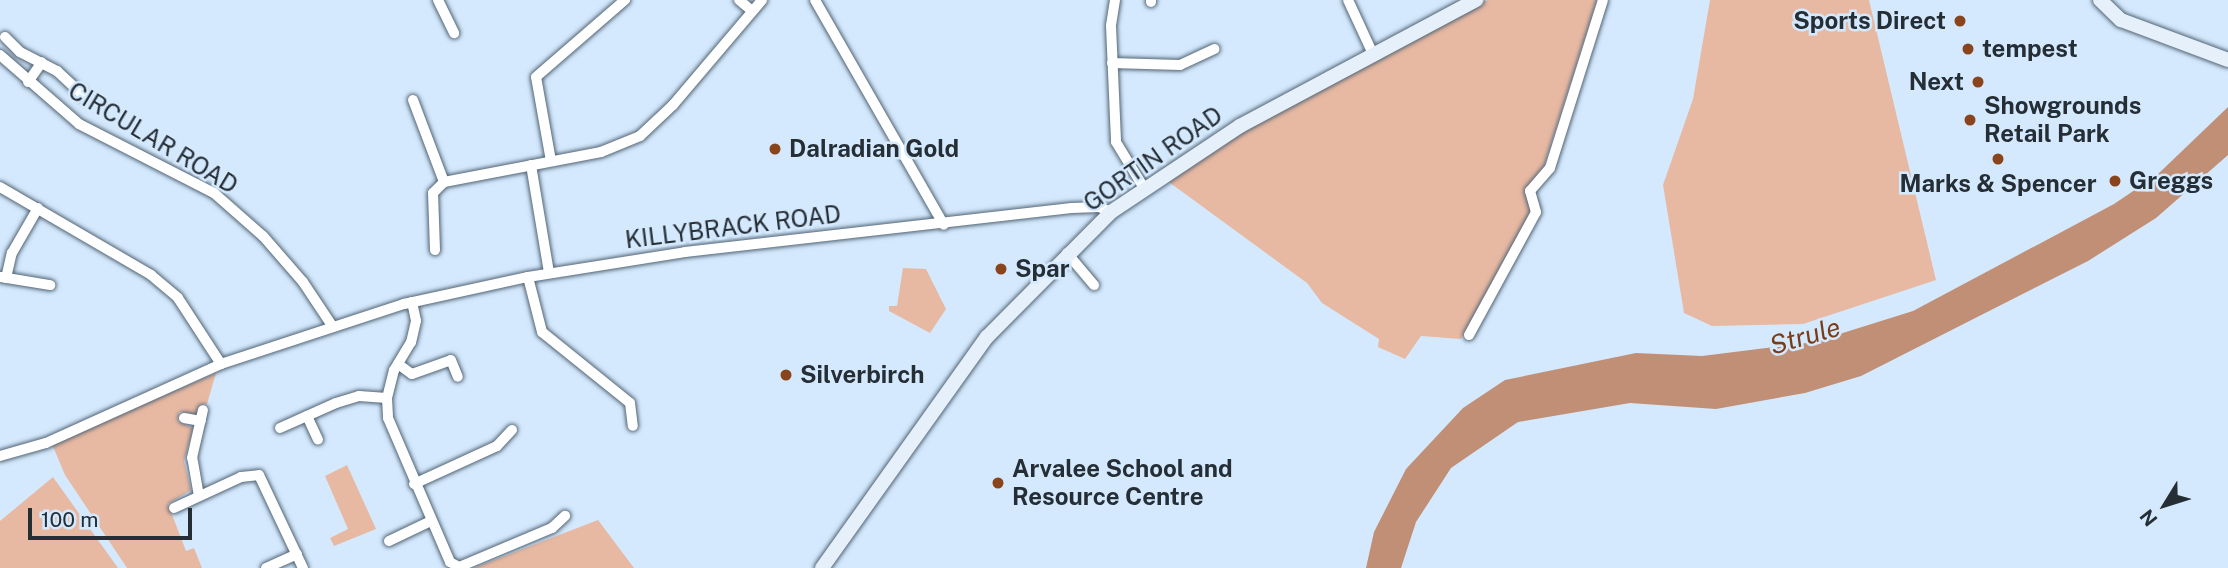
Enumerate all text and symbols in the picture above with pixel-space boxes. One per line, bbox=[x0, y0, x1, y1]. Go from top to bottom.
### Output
place label: Sports Direct bbox=[1793, 7, 1946, 35]
marker: Sports Direct bbox=[1952, 13, 1968, 29]
place label: tempest bbox=[1982, 35, 2078, 63]
marker: tempest bbox=[1960, 41, 1976, 57]
place label: Next bbox=[1909, 68, 1964, 96]
marker: Next bbox=[1970, 74, 1986, 90]
street label: CIRCULAR ROAD bbox=[63, 76, 243, 200]
place label: Showgrounds Retail Park bbox=[1984, 92, 2141, 148]
street label: GORTIN ROAD bbox=[1078, 101, 1228, 217]
marker: Showgrounds Retail Park bbox=[1962, 112, 1978, 128]
place label: Dalradian Gold bbox=[789, 135, 959, 163]
marker: Dalradian Gold bbox=[767, 141, 783, 157]
marker: Marks & Spencer bbox=[1990, 151, 2006, 167]
place label: Greggs bbox=[2129, 167, 2213, 195]
place label: Marks & Spencer bbox=[1899, 170, 2097, 198]
marker: Greggs bbox=[2107, 173, 2123, 189]
street label: KILLYBRACK ROAD bbox=[623, 199, 843, 255]
place label: Spar bbox=[1015, 255, 1070, 283]
marker: Spar bbox=[993, 261, 1009, 277]
water label: Strule bbox=[1766, 311, 1844, 361]
place label: Silverbirch bbox=[800, 361, 924, 389]
marker: Silverbirch bbox=[778, 367, 794, 383]
place label: Arvalee School and Resource Centre bbox=[1012, 455, 1233, 511]
north arrow bbox=[2130, 470, 2200, 540]
marker: Arvalee School and Resource Centre bbox=[990, 475, 1006, 491]
scale bar bbox=[32, 494, 196, 538]
text: N bbox=[2135, 505, 2162, 531]
text: 100 m bbox=[41, 507, 98, 532]

